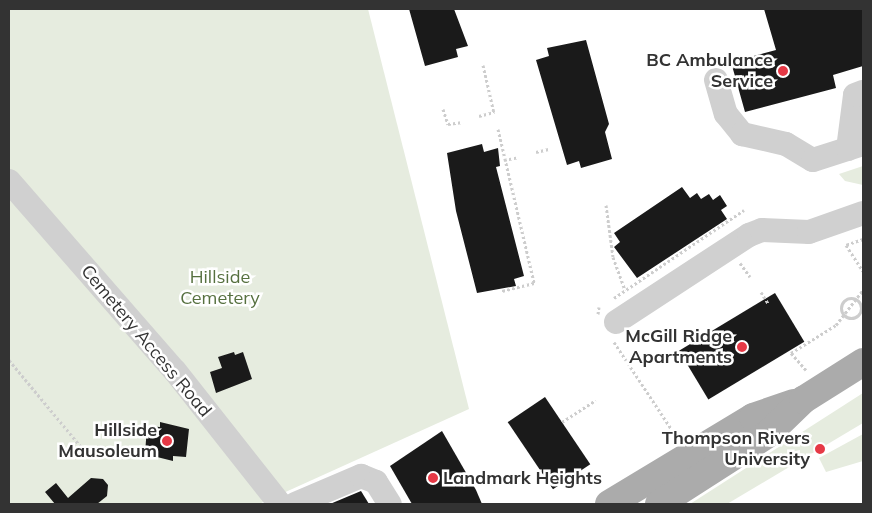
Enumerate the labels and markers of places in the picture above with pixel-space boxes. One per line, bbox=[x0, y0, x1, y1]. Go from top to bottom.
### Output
place label: BC Ambulance Service bbox=[646, 50, 773, 92]
marker: BC Ambulance Service bbox=[777, 65, 789, 77]
place label: McGill Ridge Apartments bbox=[625, 326, 732, 368]
marker: McGill Ridge Apartments bbox=[736, 341, 748, 353]
place label: Hillside Mausoleum bbox=[58, 420, 157, 462]
place label: Thompson Rivers University bbox=[662, 428, 810, 470]
marker: Hillside Mausoleum bbox=[161, 435, 173, 447]
marker: Thompson Rivers University bbox=[814, 443, 826, 455]
place label: Landmark Heights bbox=[443, 467, 602, 489]
marker: Landmark Heights bbox=[427, 472, 439, 484]

